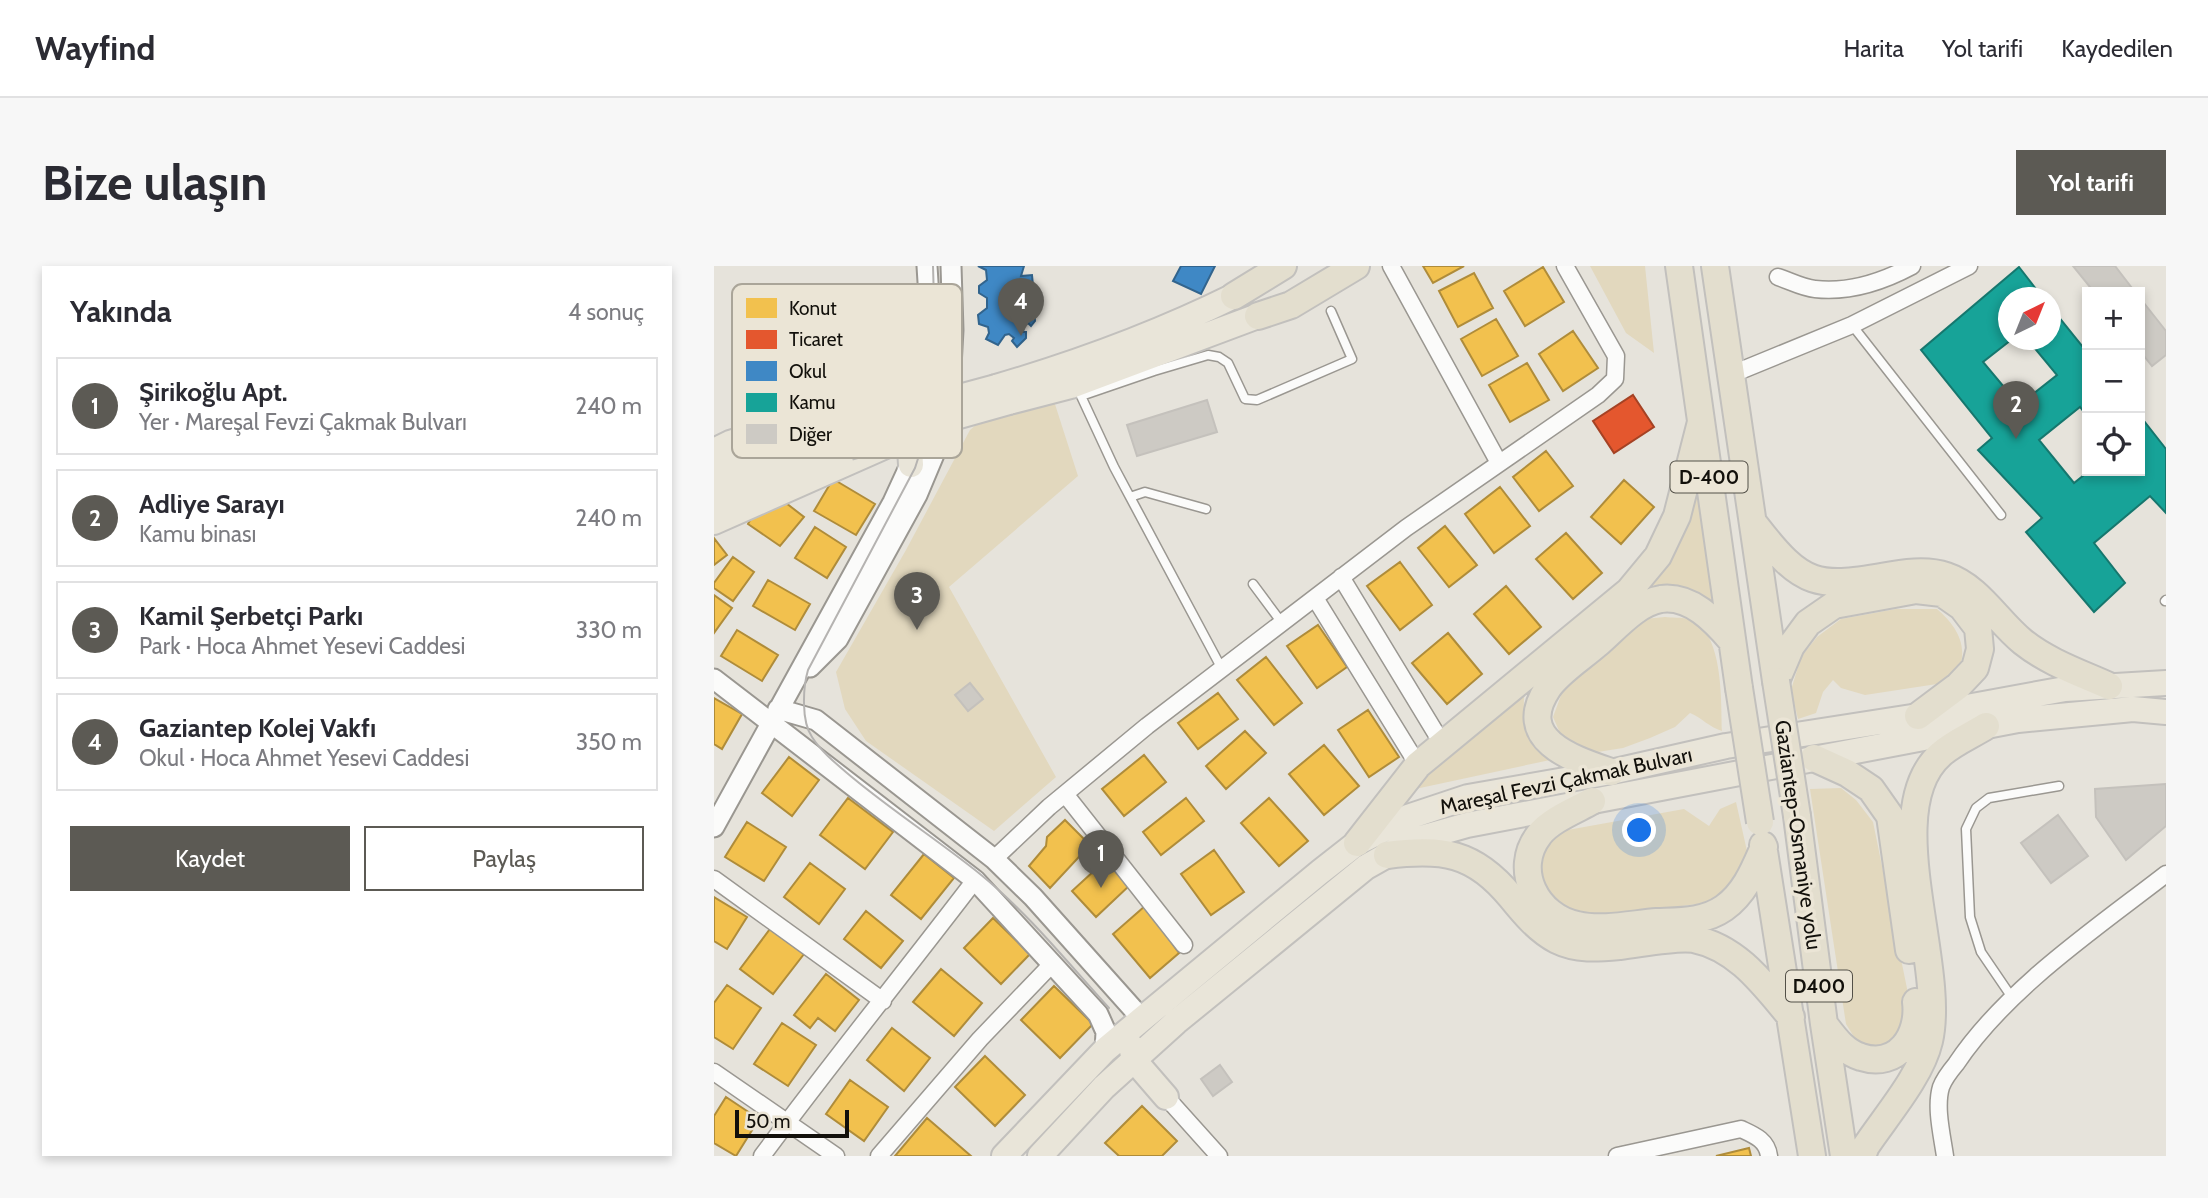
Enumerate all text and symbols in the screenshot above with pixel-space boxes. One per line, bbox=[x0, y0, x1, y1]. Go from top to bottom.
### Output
text: Wayfind bbox=[35, 28, 155, 68]
text: Harita bbox=[1844, 34, 1904, 63]
text: Yol tarifi bbox=[1942, 34, 2023, 63]
text: Kaydedilen bbox=[2061, 34, 2173, 63]
button: Yol tarifi bbox=[2016, 150, 2166, 215]
text: Bize ulaşın bbox=[42, 153, 267, 212]
pin: 4 bbox=[998, 278, 1044, 336]
legend bbox=[732, 284, 962, 458]
north arrow bbox=[1998, 287, 2061, 350]
map controls bbox=[2082, 287, 2145, 476]
button: + bbox=[2082, 287, 2145, 350]
text: Yakında bbox=[70, 293, 172, 330]
text: Konut bbox=[789, 297, 837, 320]
text: 4 sonuç bbox=[568, 298, 644, 326]
text: Ticaret bbox=[789, 328, 843, 351]
button: − bbox=[2082, 350, 2145, 413]
text: Okul bbox=[789, 360, 827, 383]
text: Şirikoğlu Apt. bbox=[139, 376, 288, 408]
pin: 2 bbox=[1993, 381, 2039, 439]
text: Kamu bbox=[789, 391, 836, 414]
text: 1 bbox=[91, 392, 99, 420]
text: 240 m bbox=[575, 392, 642, 420]
text: Yer · Mareşal Fevzi Çakmak Bulvarı bbox=[139, 408, 467, 436]
button: locate bbox=[2082, 413, 2145, 476]
text: Diğer bbox=[789, 423, 832, 446]
road number: D-400 bbox=[1670, 462, 1748, 492]
text: Adliye Sarayı bbox=[139, 488, 285, 520]
text: 2 bbox=[89, 504, 101, 532]
text: 240 m bbox=[575, 504, 642, 532]
text: Kamu binası bbox=[139, 520, 256, 548]
pin: 3 bbox=[894, 572, 940, 630]
text: Kamil Şerbetçi Parkı bbox=[139, 600, 363, 632]
text: 3 bbox=[89, 616, 101, 644]
text: 330 m bbox=[576, 616, 642, 644]
text: Park · Hoca Ahmet Yesevi Caddesi bbox=[139, 632, 465, 660]
text: Gaziantep Kolej Vakfı bbox=[139, 712, 376, 744]
street label: Gaziantep-Osmaniye yolu bbox=[1770, 718, 1827, 951]
text: 4 bbox=[88, 728, 102, 756]
text: 350 m bbox=[576, 728, 642, 756]
street label: Mareşal Fevzi Çakmak Bulvarı bbox=[1437, 742, 1694, 819]
text: Okul · Hoca Ahmet Yesevi Caddesi bbox=[139, 744, 469, 772]
your location bbox=[1622, 813, 1656, 847]
button: Kaydet bbox=[70, 826, 350, 891]
button: Paylaş bbox=[364, 826, 644, 891]
pin: 1 bbox=[1078, 830, 1124, 888]
road number: D400 bbox=[1786, 971, 1852, 1002]
scale bar bbox=[735, 1107, 849, 1139]
text: 50 m bbox=[746, 1110, 790, 1133]

